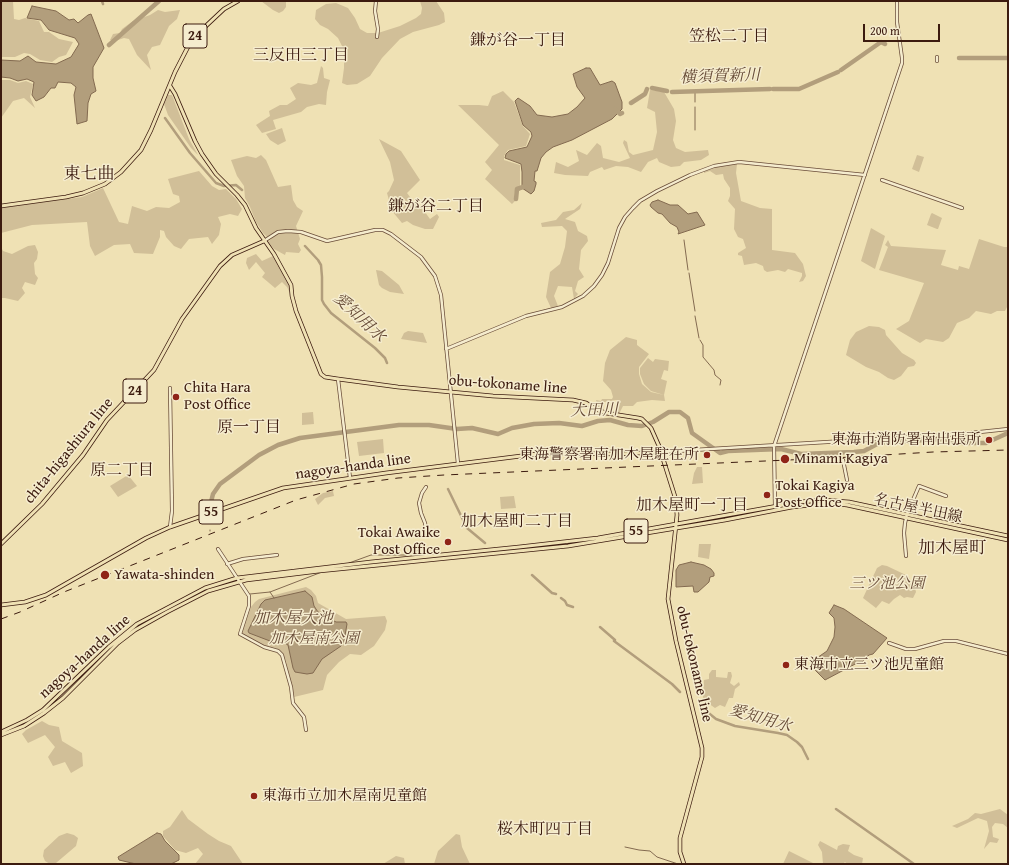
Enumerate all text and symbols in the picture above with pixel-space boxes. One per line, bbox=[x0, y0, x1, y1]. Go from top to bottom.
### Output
scale bar bbox=[865, 16, 942, 42]
text: 200 m bbox=[870, 22, 900, 39]
road number: 24 bbox=[183, 24, 207, 48]
district label: 笠松二丁目 bbox=[689, 27, 769, 47]
district label: 鎌が谷一丁目 bbox=[470, 31, 566, 51]
district label: 三反田三丁目 bbox=[253, 46, 349, 66]
water label: 横須賀新川 bbox=[680, 66, 760, 88]
district label: 東七曲 bbox=[64, 165, 114, 185]
district label: 鎌が谷二丁目 bbox=[388, 197, 484, 217]
water label: 愛知用水 bbox=[329, 289, 389, 347]
street label: obu-tokoname line bbox=[448, 372, 568, 398]
road number: 24 bbox=[123, 379, 147, 403]
place label: Chita Hara Post Office bbox=[184, 379, 251, 414]
marker: Chita Hara Post Office bbox=[171, 392, 181, 402]
street label: chita-higashiura line bbox=[21, 395, 117, 507]
water label: 大田川 bbox=[570, 401, 618, 421]
district label: 原一丁目 bbox=[217, 418, 281, 438]
place label: 東海市消防署南出張所 bbox=[831, 431, 981, 449]
marker: 東海市消防署南出張所 bbox=[984, 435, 994, 445]
place label: 東海警察署南加木屋駐在所 bbox=[519, 446, 699, 464]
street label: nagoya-handa line bbox=[294, 450, 412, 484]
marker: 東海警察署南加木屋駐在所 bbox=[702, 450, 712, 460]
place label: Minami Kagiya bbox=[794, 450, 888, 468]
marker: Minami Kagiya bbox=[779, 453, 791, 465]
district label: 原二丁目 bbox=[90, 461, 154, 481]
place label: Tokai Kagiya Post Office bbox=[775, 477, 855, 512]
marker: Tokai Kagiya Post Office bbox=[762, 490, 772, 500]
street label: 名古屋半田線 bbox=[872, 491, 964, 527]
district label: 加木屋町一丁目 bbox=[636, 496, 748, 516]
road number: 55 bbox=[199, 500, 223, 524]
district label: 加木屋町二丁目 bbox=[461, 512, 573, 532]
road number: 55 bbox=[624, 519, 648, 543]
place label: Tokai Awaike Post Office bbox=[358, 524, 440, 559]
marker: Tokai Awaike Post Office bbox=[443, 537, 453, 547]
district label: 加木屋町 bbox=[918, 539, 986, 559]
place label: Yawata-shinden bbox=[114, 566, 215, 584]
marker: Yawata-shinden bbox=[99, 569, 111, 581]
park label: 三ツ池公園 bbox=[850, 575, 924, 593]
street label: obu-tokoname line bbox=[672, 604, 716, 724]
water label: 加木屋大池 bbox=[253, 609, 333, 629]
street label: nagoya-handa line bbox=[36, 611, 134, 703]
park label: 加木屋南公園 bbox=[269, 630, 359, 648]
place label: 東海市立三ツ池児童館 bbox=[794, 656, 944, 674]
marker: 東海市立三ツ池児童館 bbox=[781, 660, 791, 670]
water label: 愛知用水 bbox=[727, 701, 793, 737]
place label: 東海市立加木屋南児童館 bbox=[262, 787, 427, 805]
marker: 東海市立加木屋南児童館 bbox=[249, 791, 259, 801]
district label: 桜木町四丁目 bbox=[497, 820, 593, 840]

